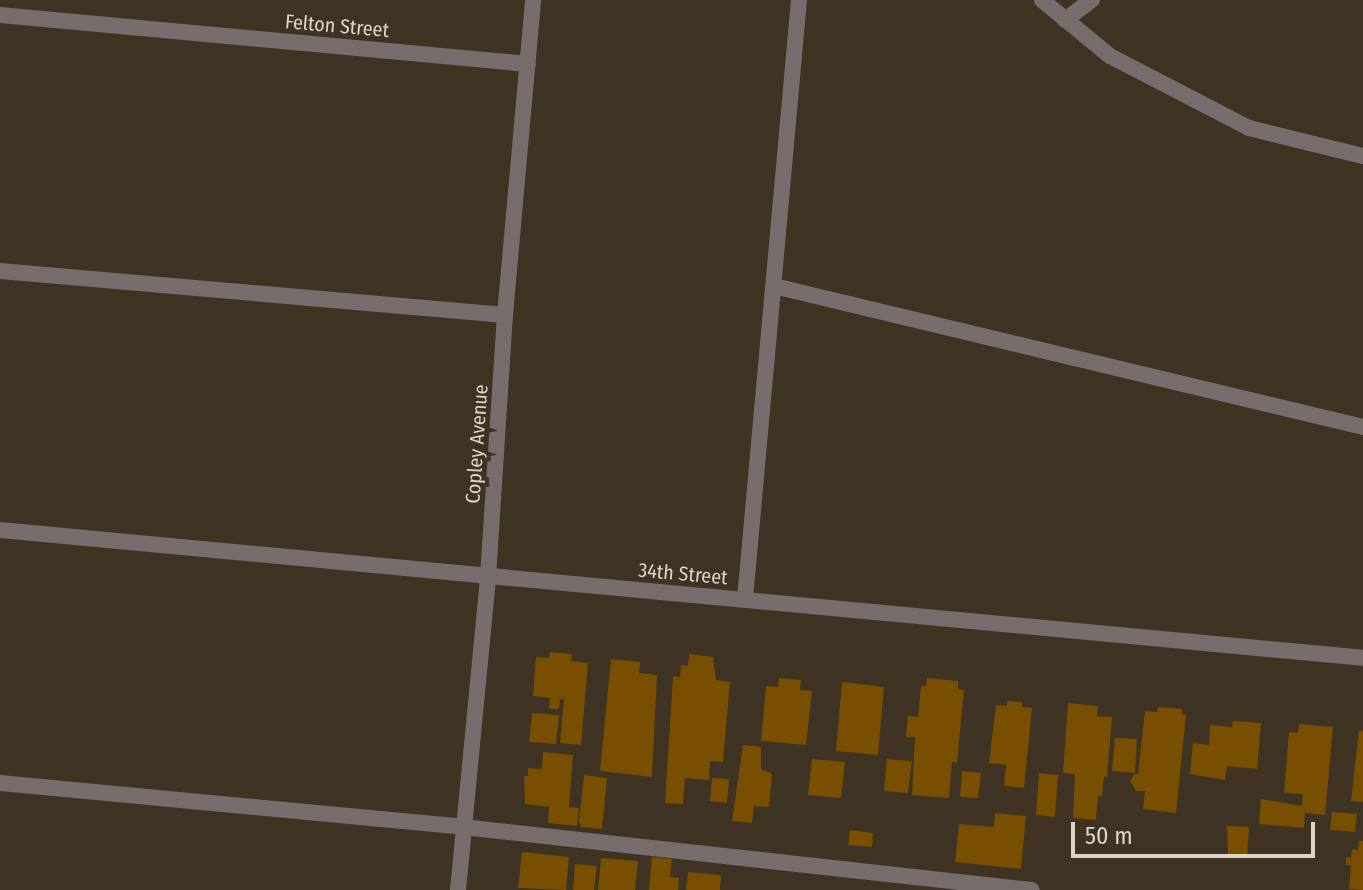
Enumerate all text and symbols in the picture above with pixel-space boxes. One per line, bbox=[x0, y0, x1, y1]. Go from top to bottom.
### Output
street label: Felton Street bbox=[284, 9, 390, 43]
street label: Copley Avenue bbox=[461, 383, 493, 505]
street label: 34th Street bbox=[637, 558, 729, 590]
scale bar bbox=[1075, 806, 1319, 856]
text: 50 m bbox=[1085, 822, 1133, 850]

